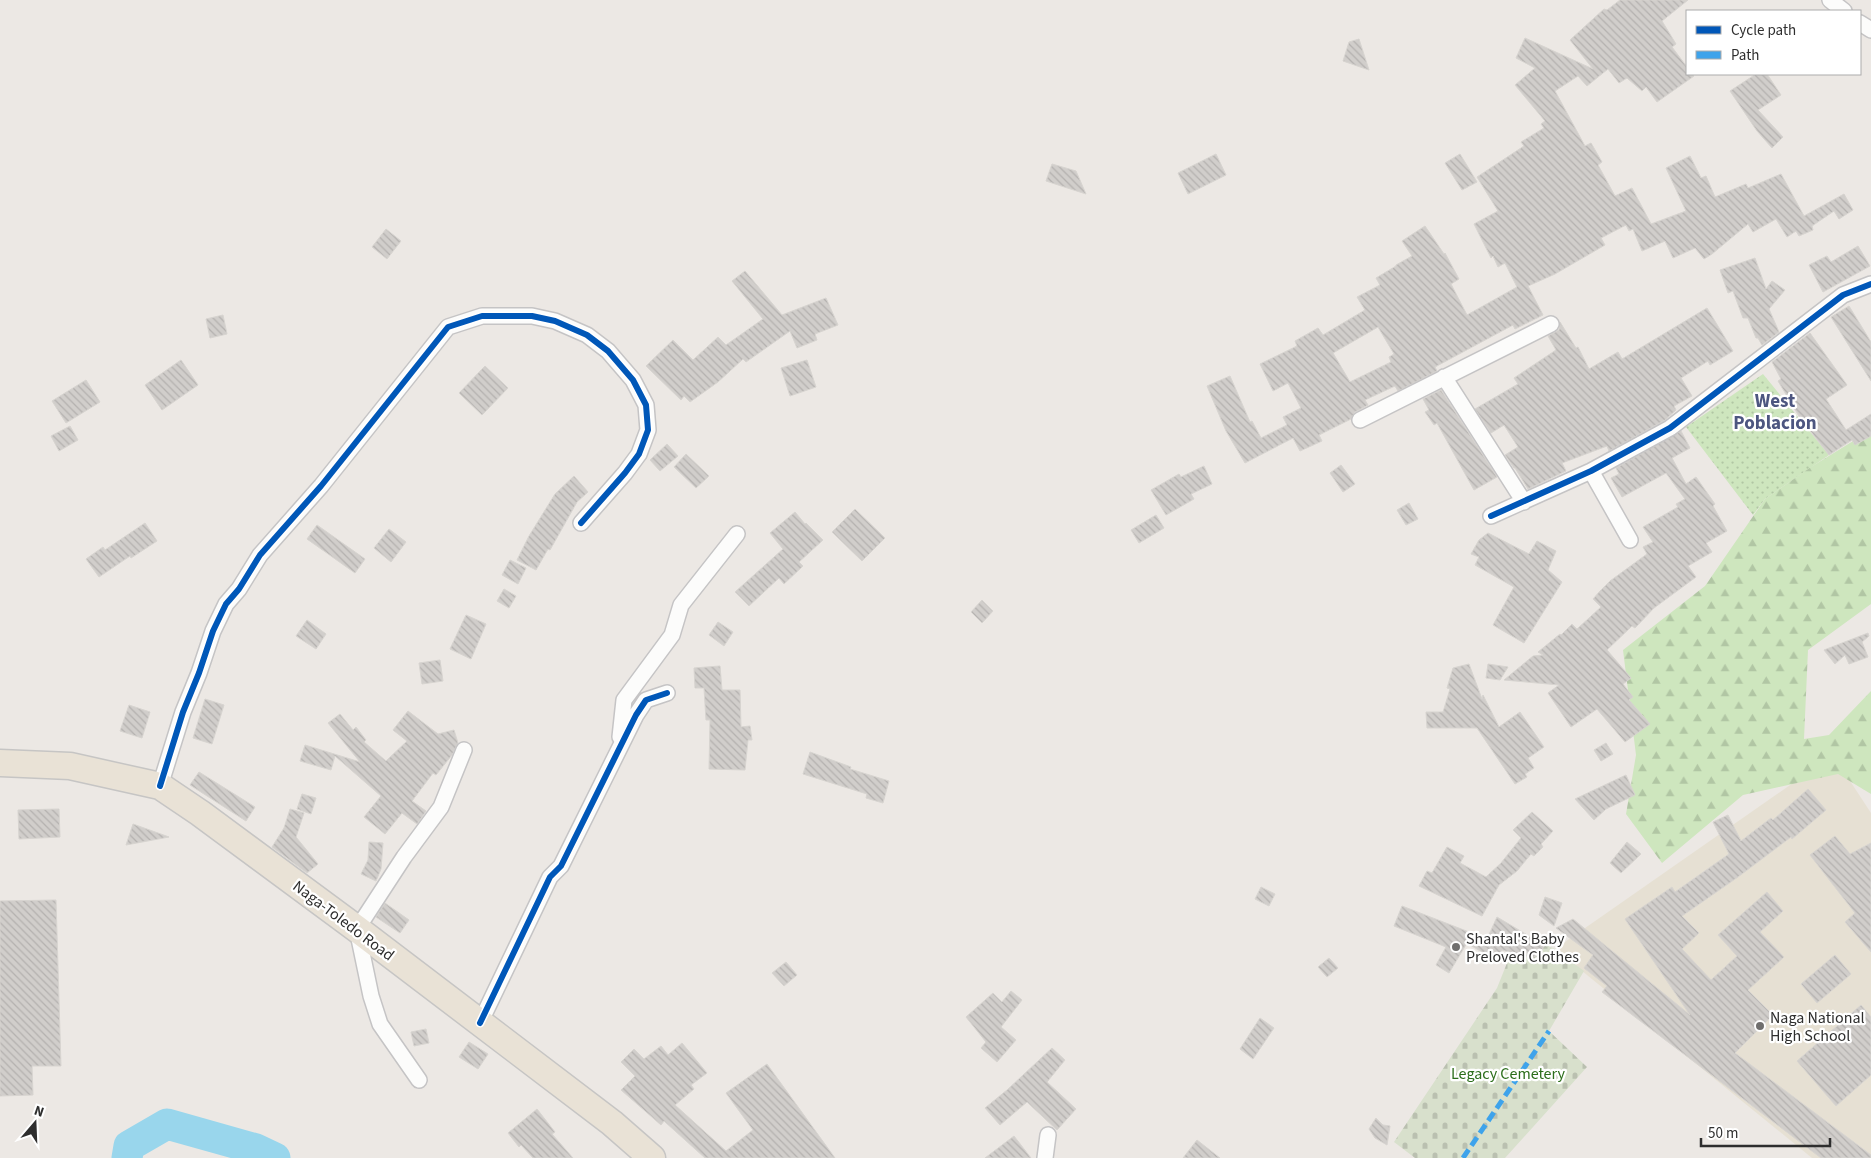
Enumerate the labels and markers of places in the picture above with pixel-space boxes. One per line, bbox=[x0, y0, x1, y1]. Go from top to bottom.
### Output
place label: Shantal's Baby Preloved Clothes bbox=[1466, 928, 1579, 968]
marker: Shantal's Baby Preloved Clothes bbox=[1450, 941, 1462, 953]
place label: Naga National High School bbox=[1770, 1007, 1865, 1047]
marker: Naga National High School bbox=[1754, 1020, 1766, 1032]

